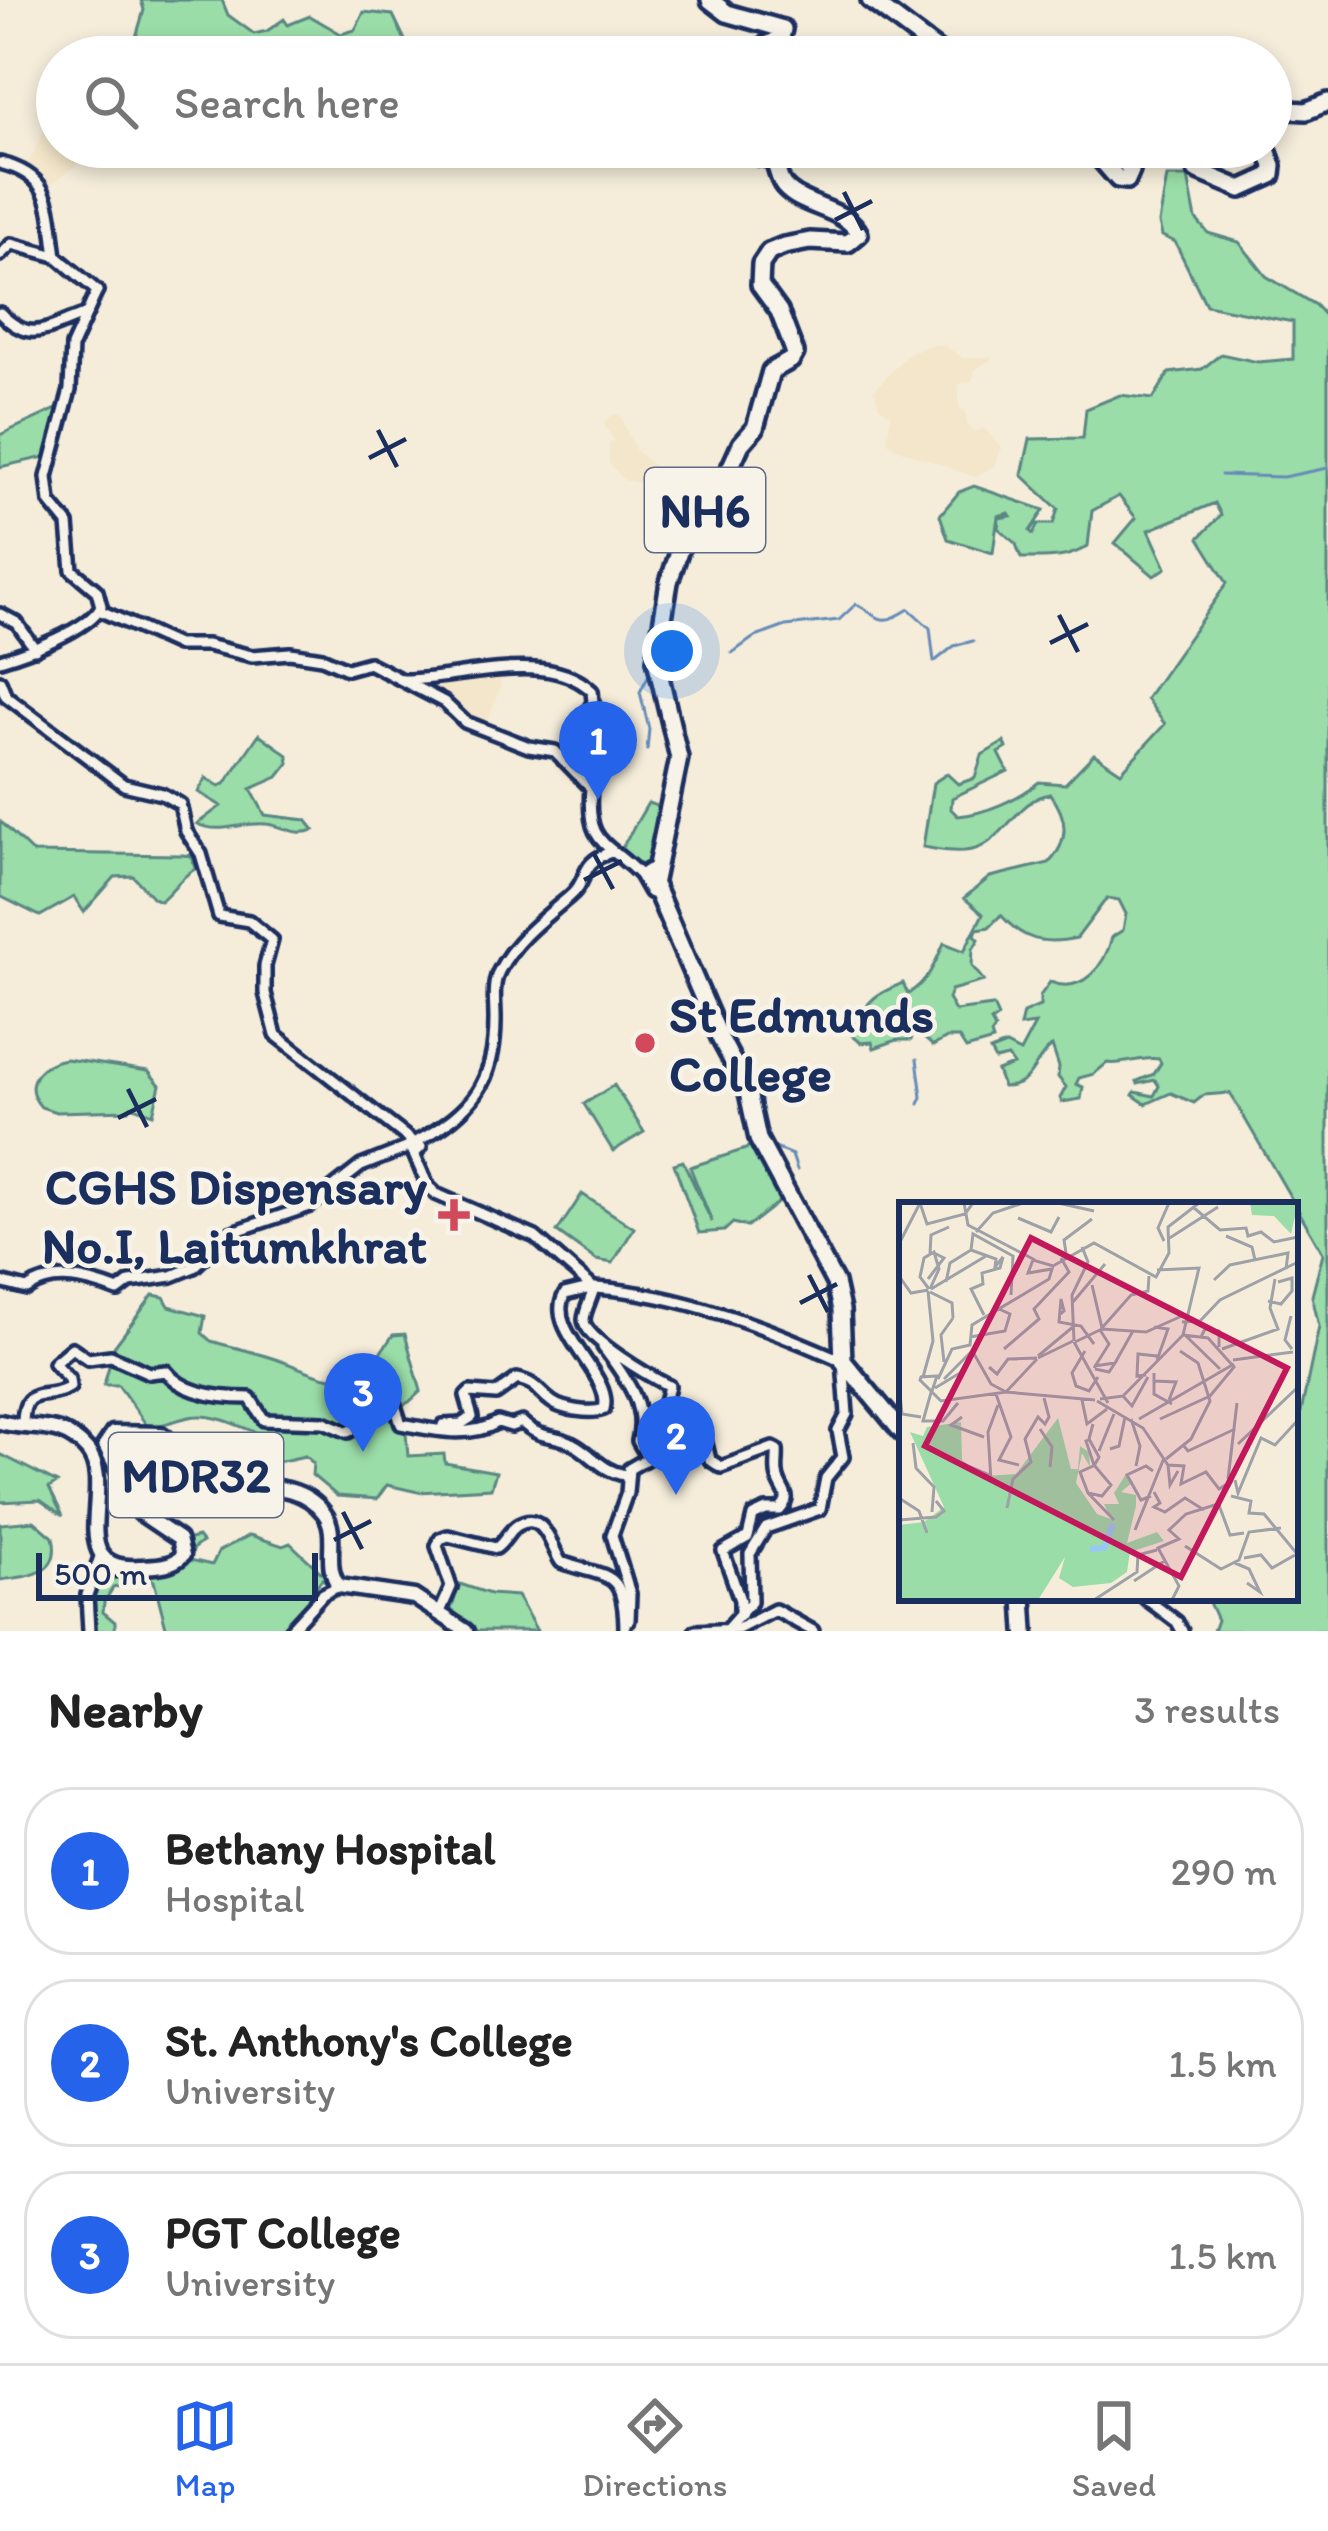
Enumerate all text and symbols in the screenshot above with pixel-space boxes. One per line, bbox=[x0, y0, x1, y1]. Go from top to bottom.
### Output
search box bbox=[36, 36, 1292, 168]
icon: search bbox=[78, 69, 144, 135]
text: Search here bbox=[174, 75, 400, 129]
road number: NH6 bbox=[645, 468, 765, 552]
your location bbox=[642, 621, 702, 681]
pin: 1 bbox=[559, 701, 637, 800]
place label: St Edmunds College bbox=[669, 984, 934, 1104]
marker: St Edmunds College bbox=[632, 1030, 658, 1056]
place label: CGHS Dispensary No.I, Laitumkhrat bbox=[42, 1156, 428, 1276]
marker: CGHS Dispensary No.I, Laitumkhrat bbox=[438, 1199, 470, 1231]
inset map bbox=[899, 1202, 1298, 1601]
pin: 3 bbox=[324, 1353, 402, 1452]
pin: 2 bbox=[637, 1396, 715, 1495]
road number: MDR32 bbox=[109, 1433, 283, 1517]
scale bar bbox=[36, 1547, 318, 1600]
text: 500 m bbox=[54, 1554, 147, 1593]
text: Nearby bbox=[48, 1679, 203, 1740]
text: 3 results bbox=[1134, 1686, 1280, 1733]
text: Bethany Hospital bbox=[165, 1821, 495, 1875]
text: 1 bbox=[81, 1848, 99, 1895]
text: 290 m bbox=[1170, 1848, 1277, 1895]
text: Hospital bbox=[165, 1875, 304, 1922]
text: St. Anthony's College bbox=[165, 2013, 573, 2067]
text: 2 bbox=[80, 2040, 100, 2087]
text: 1.5 km bbox=[1169, 2040, 1277, 2087]
text: University bbox=[165, 2067, 335, 2114]
text: PGT College bbox=[165, 2205, 401, 2259]
text: 3 bbox=[79, 2232, 101, 2279]
text: 1.5 km bbox=[1169, 2232, 1277, 2279]
text: University bbox=[165, 2259, 335, 2306]
tab: Map bbox=[172, 2393, 238, 2504]
tab: Directions bbox=[582, 2393, 727, 2504]
tab: Saved bbox=[1072, 2393, 1156, 2504]

